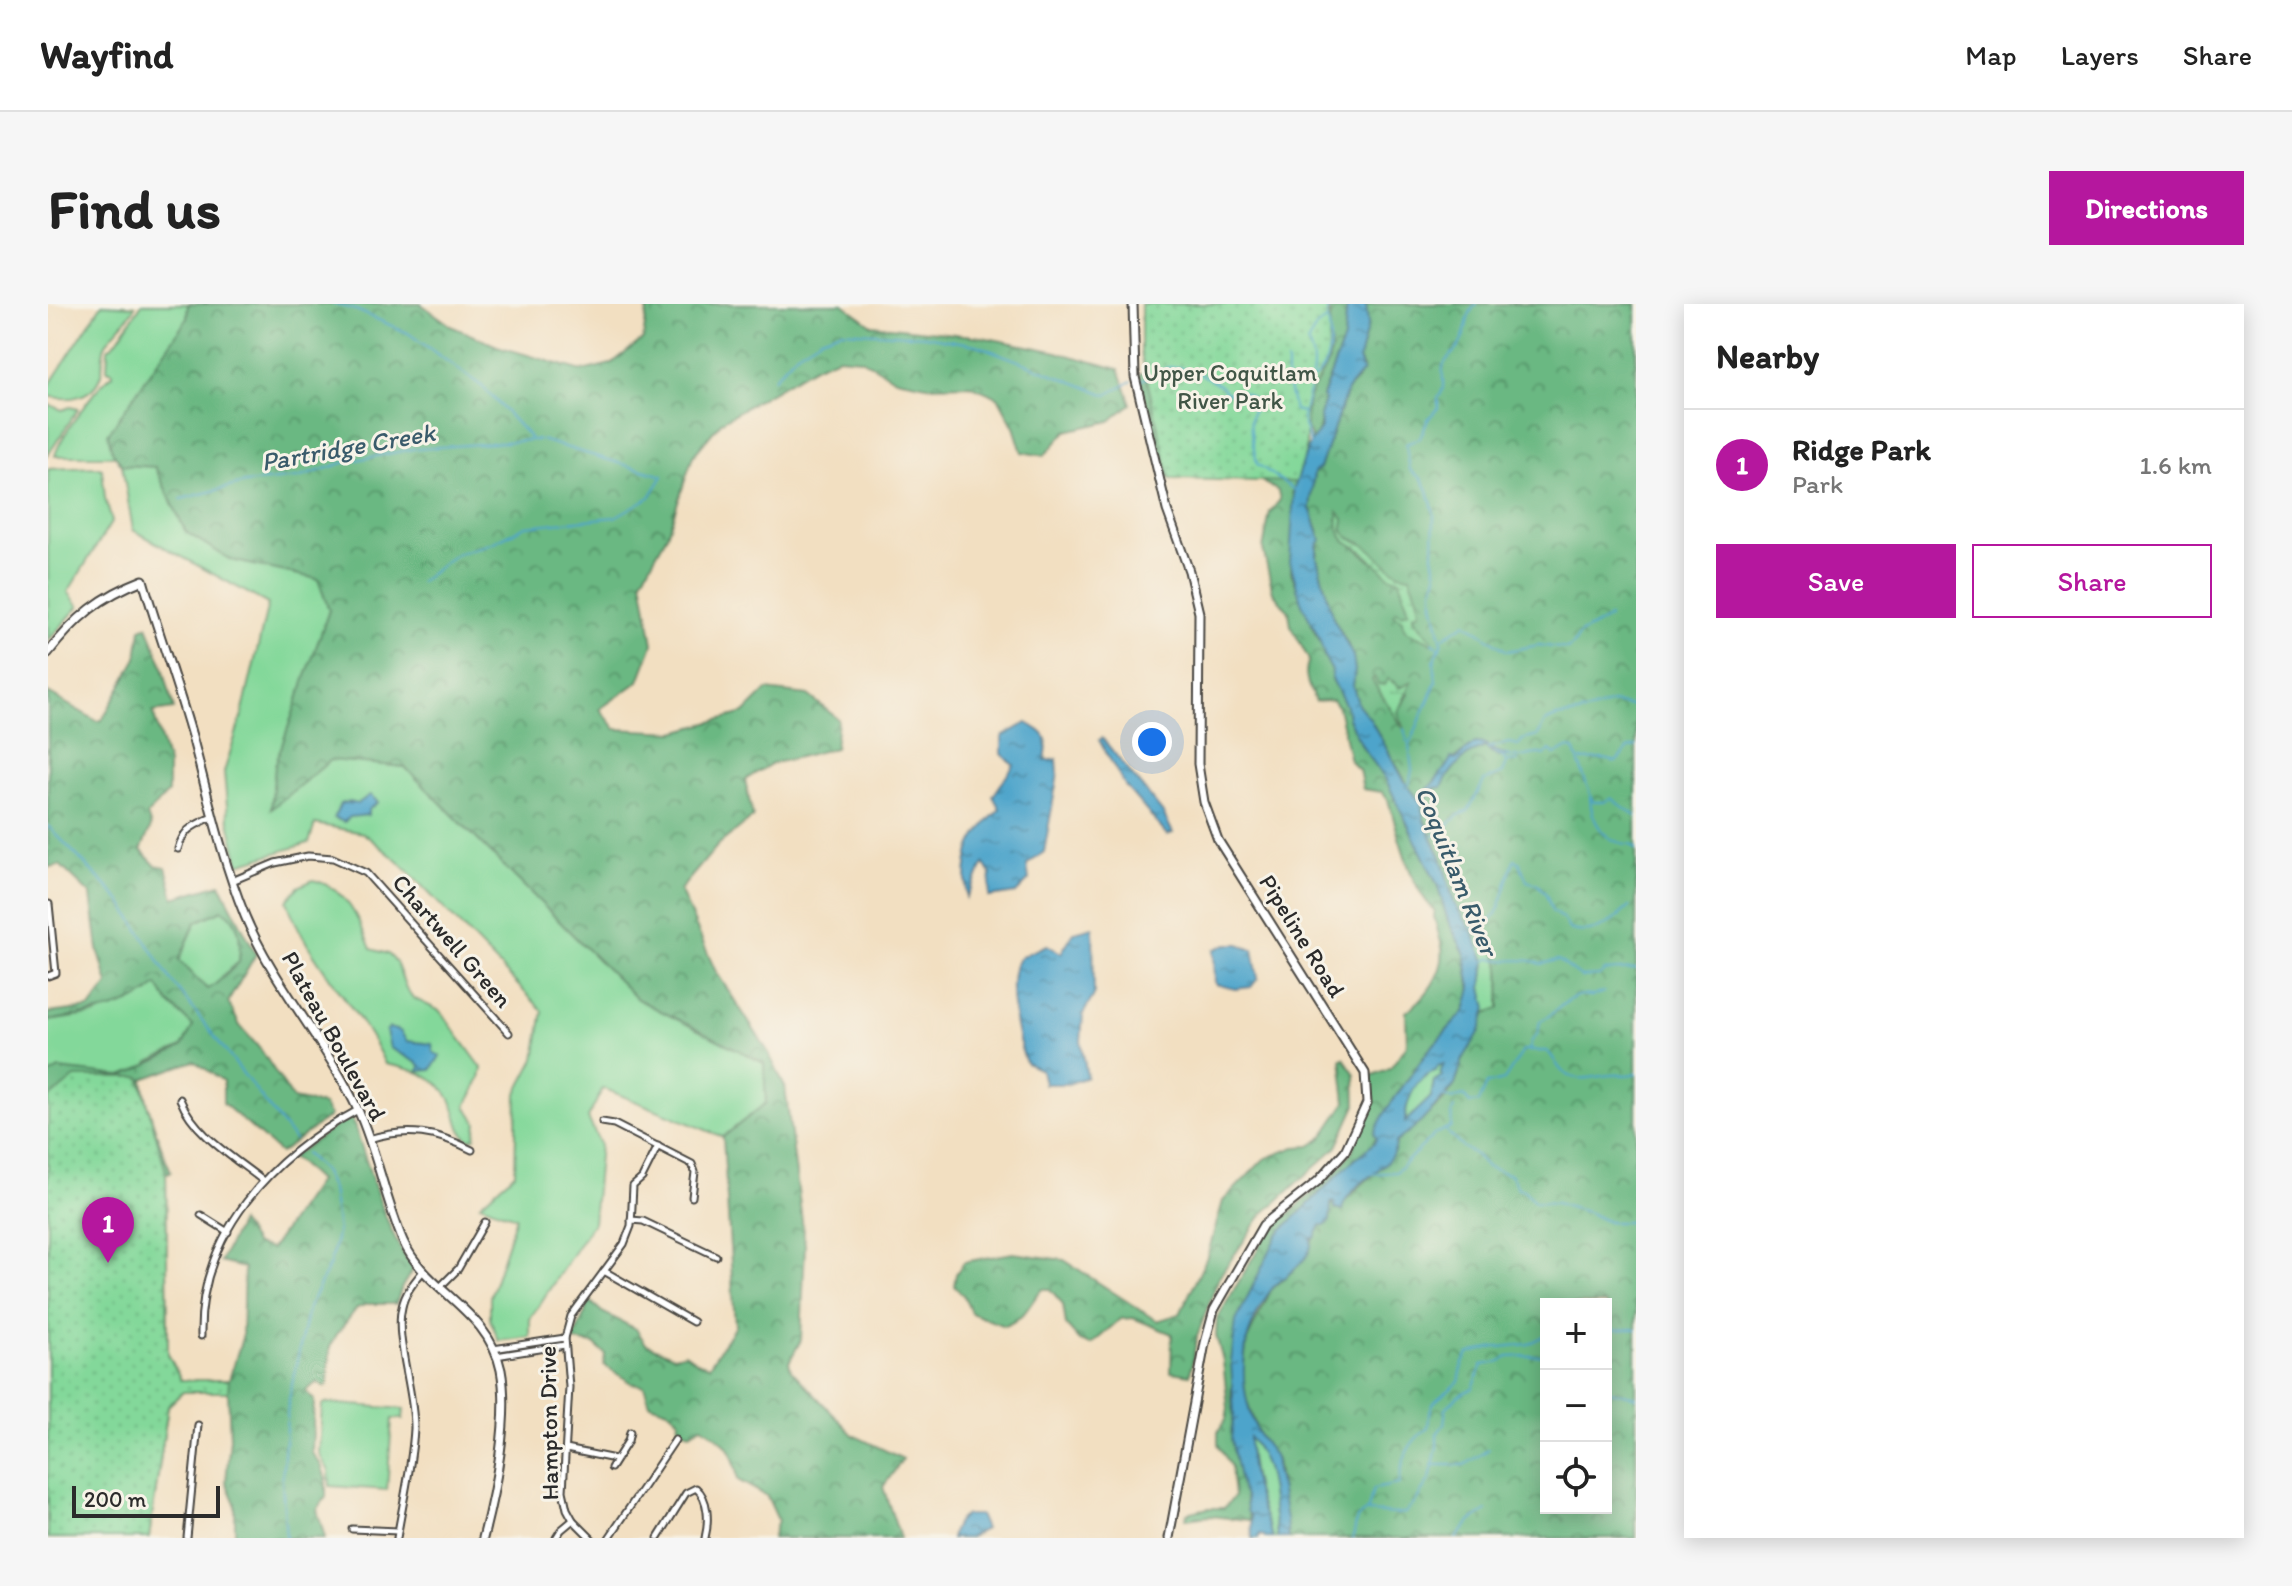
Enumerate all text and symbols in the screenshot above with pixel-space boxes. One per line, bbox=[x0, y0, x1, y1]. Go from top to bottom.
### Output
text: Wayfind bbox=[40, 32, 173, 78]
text: Map bbox=[1965, 38, 2017, 72]
text: Layers bbox=[2061, 38, 2139, 72]
text: Share bbox=[2183, 38, 2252, 72]
button: Directions bbox=[2049, 171, 2244, 245]
text: Find us bbox=[48, 175, 221, 242]
text: Nearby bbox=[1716, 336, 1819, 377]
park label: Upper Coquitlam River Park bbox=[1143, 358, 1317, 415]
water label: Partridge Creek bbox=[259, 416, 439, 478]
text: Ridge Park bbox=[1792, 431, 1931, 468]
text: 1 bbox=[1736, 449, 1748, 481]
text: 1.6 km bbox=[2140, 449, 2212, 481]
text: Park bbox=[1792, 468, 1843, 500]
button: Save bbox=[1716, 544, 1956, 618]
button: Share bbox=[1972, 544, 2212, 618]
your location bbox=[1132, 722, 1172, 762]
water label: Coquitlam River bbox=[1408, 782, 1507, 963]
street label: Chartwell Green bbox=[386, 868, 518, 1014]
street label: Pipeline Road bbox=[1253, 869, 1352, 1003]
street label: Plateau Boulevard bbox=[276, 946, 393, 1126]
pin: 1 bbox=[82, 1197, 134, 1263]
map controls bbox=[1540, 1298, 1612, 1514]
button: + bbox=[1540, 1298, 1612, 1370]
street label: Hampton Drive bbox=[533, 1345, 564, 1501]
button: − bbox=[1540, 1370, 1612, 1442]
button: locate bbox=[1540, 1442, 1612, 1514]
scale bar bbox=[72, 1482, 220, 1518]
text: 200 m bbox=[84, 1486, 146, 1513]

